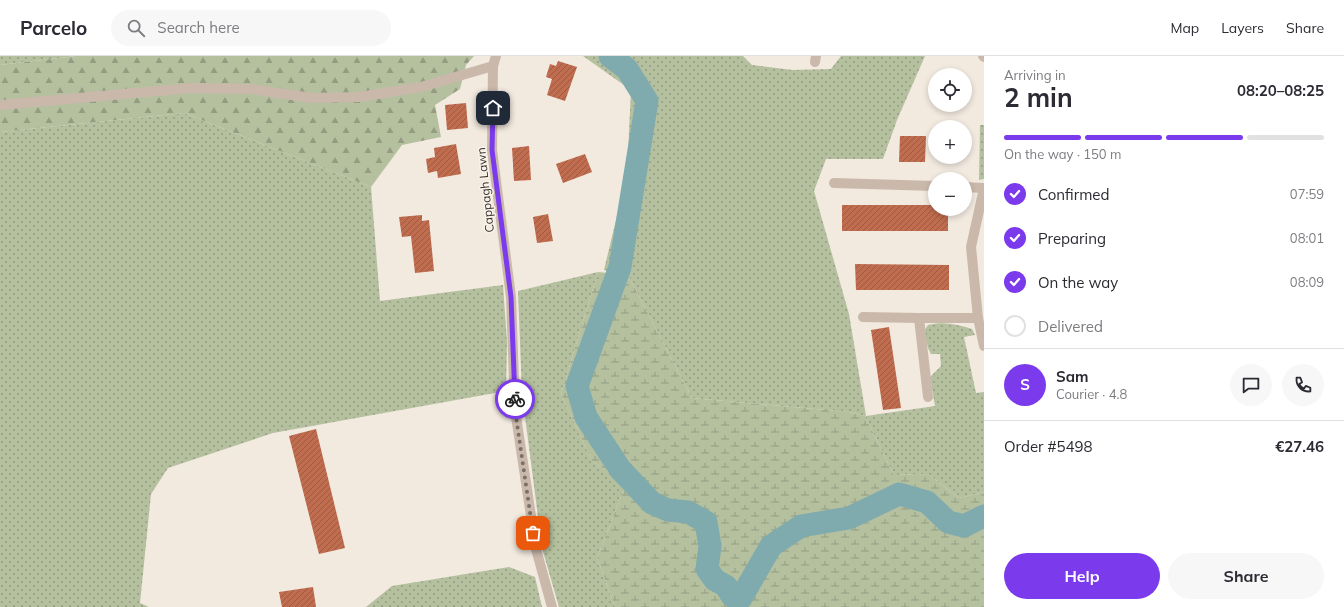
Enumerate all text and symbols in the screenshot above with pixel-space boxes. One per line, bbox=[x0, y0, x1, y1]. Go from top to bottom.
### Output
search box bbox=[111, 10, 391, 46]
text: Parcelo bbox=[20, 16, 87, 40]
icon: search bbox=[125, 17, 147, 39]
text: Search here bbox=[157, 18, 240, 37]
text: Map bbox=[1170, 19, 1199, 37]
text: Layers bbox=[1221, 19, 1264, 37]
text: Share bbox=[1286, 19, 1324, 37]
text: Arriving in bbox=[1004, 67, 1066, 83]
map controls bbox=[928, 68, 972, 216]
button: locate bbox=[928, 68, 972, 112]
text: 2 min bbox=[1004, 81, 1073, 114]
text: 08:20–08:25 bbox=[1237, 81, 1324, 100]
pin bbox=[476, 91, 510, 125]
icon: home bbox=[482, 97, 504, 119]
button: + bbox=[928, 120, 972, 164]
text: On the way · 150 m bbox=[1004, 146, 1121, 162]
street label: Cappagh Lawn bbox=[473, 147, 497, 233]
button: − bbox=[928, 172, 972, 216]
icon: check bbox=[1004, 183, 1026, 205]
text: Confirmed bbox=[1038, 185, 1109, 204]
text: 07:59 bbox=[1290, 186, 1324, 202]
icon: check bbox=[1004, 227, 1026, 249]
text: Preparing bbox=[1038, 229, 1106, 248]
text: 08:01 bbox=[1290, 230, 1324, 246]
icon: check bbox=[1004, 271, 1026, 293]
text: On the way bbox=[1038, 273, 1118, 292]
text: 08:09 bbox=[1290, 274, 1324, 290]
text: Delivered bbox=[1038, 317, 1103, 336]
button: chat bbox=[1230, 364, 1272, 406]
button: phone bbox=[1282, 364, 1324, 406]
text: Sam bbox=[1056, 367, 1088, 386]
text: S bbox=[1020, 375, 1030, 394]
courier bbox=[495, 379, 535, 419]
text: Courier · 4.8 bbox=[1056, 386, 1127, 402]
icon: bike bbox=[504, 388, 526, 410]
text: Order #5498 bbox=[1004, 437, 1092, 456]
text: €27.46 bbox=[1275, 437, 1324, 456]
pin bbox=[516, 516, 550, 550]
icon: bag bbox=[522, 522, 544, 544]
button: Help bbox=[1004, 553, 1160, 599]
button: Share bbox=[1168, 553, 1324, 599]

